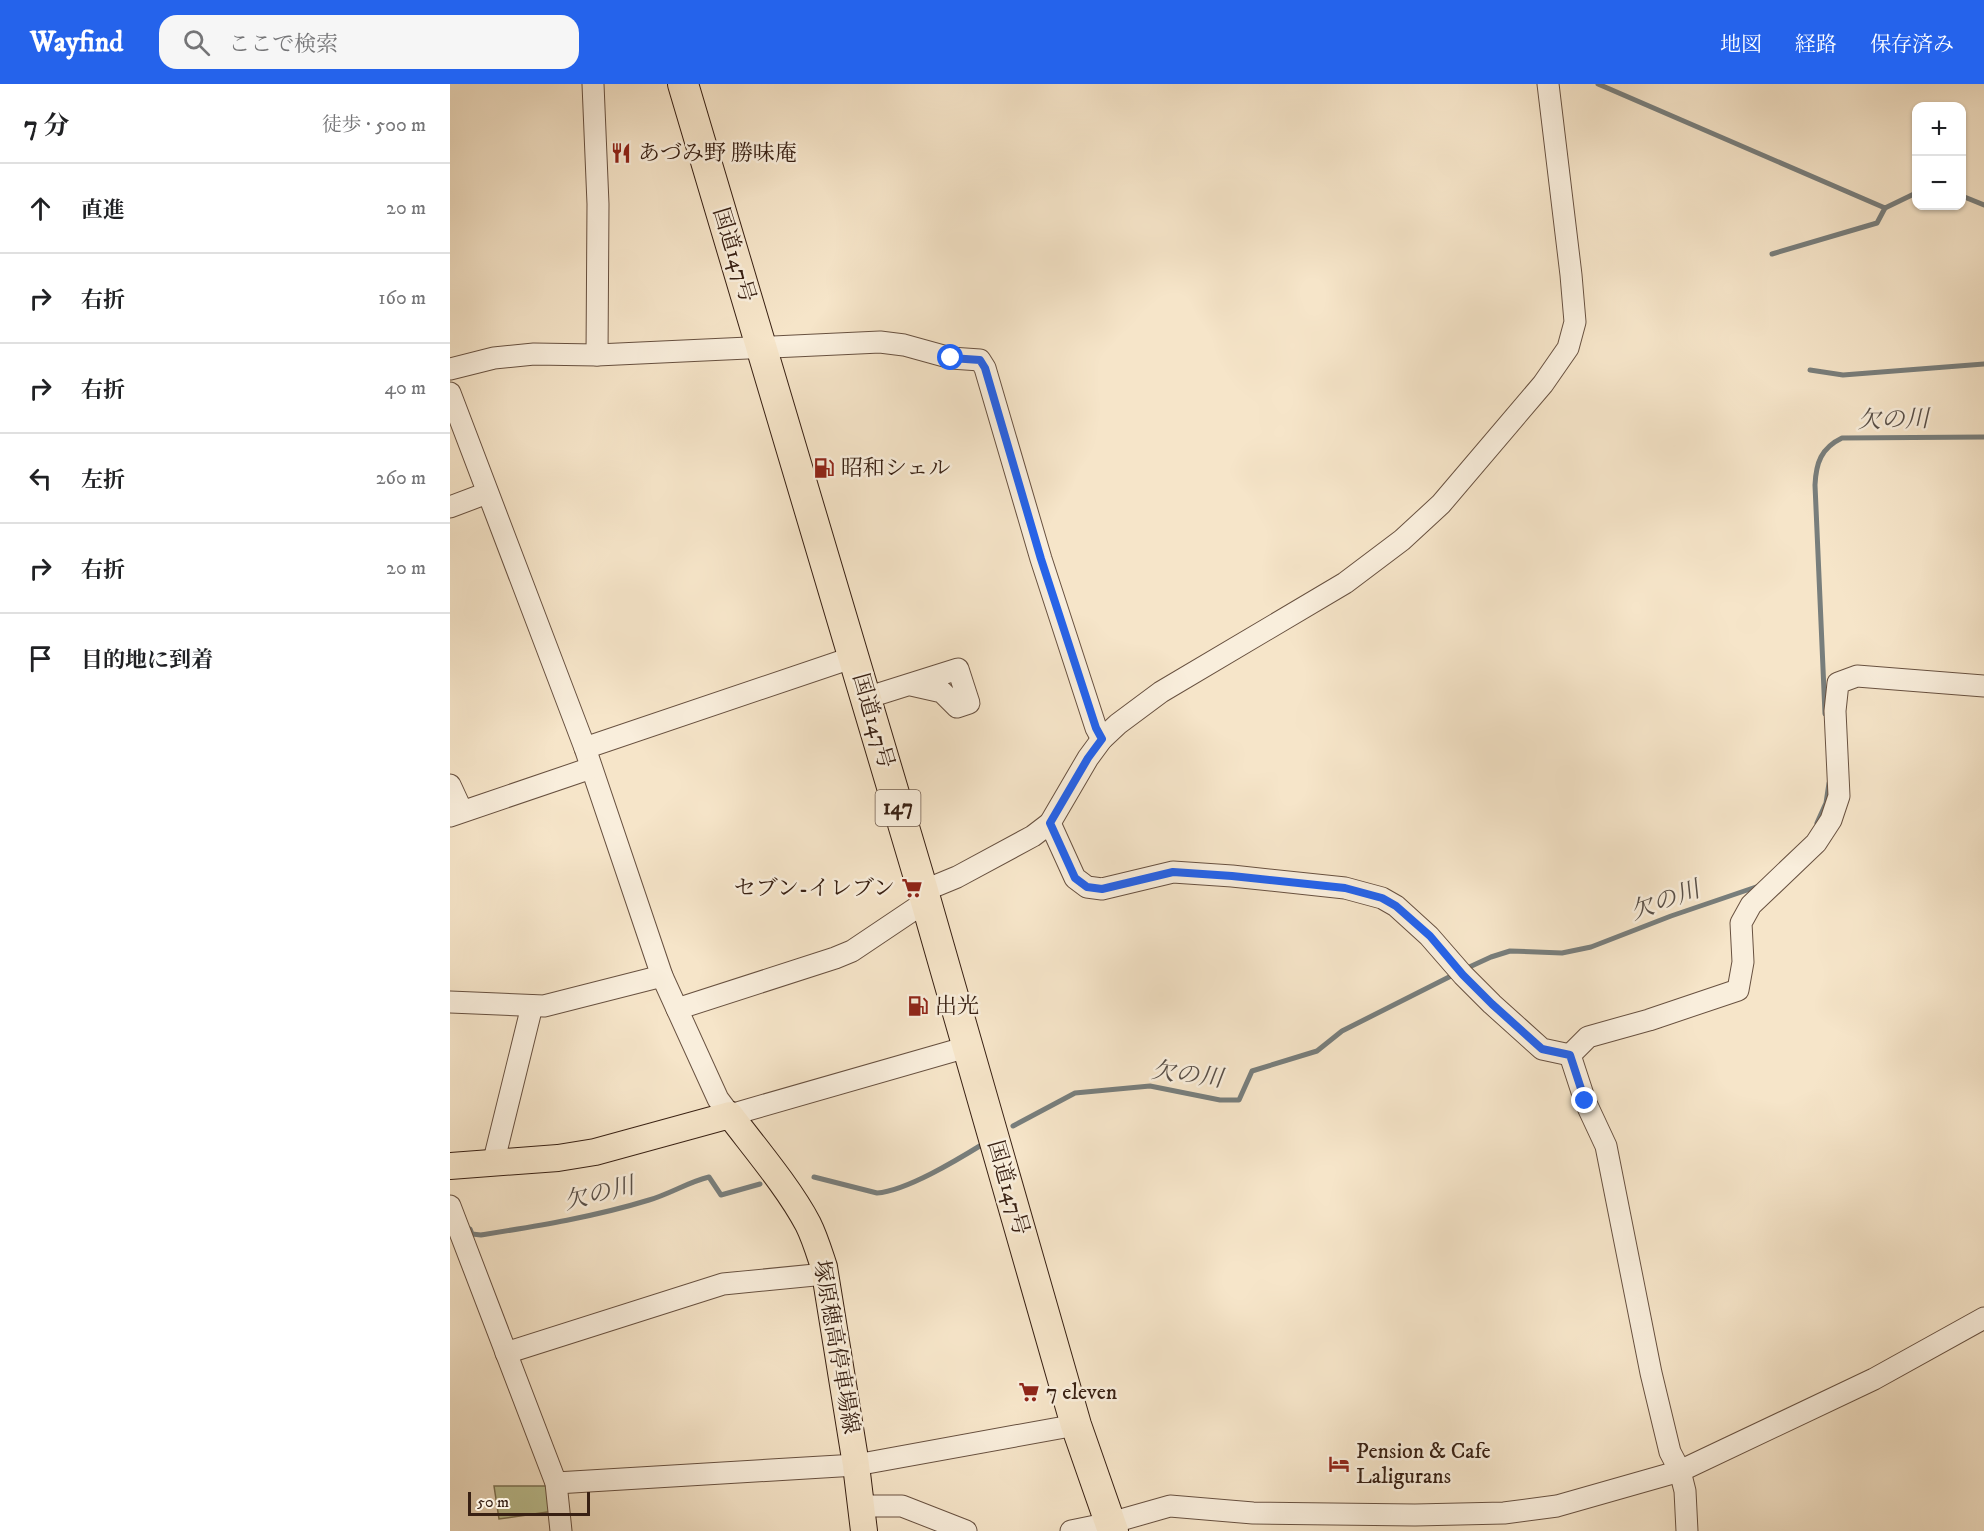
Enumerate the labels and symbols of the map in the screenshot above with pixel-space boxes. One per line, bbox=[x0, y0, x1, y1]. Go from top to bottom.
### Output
place label: あづみ野 勝味庵 bbox=[638, 140, 797, 167]
restaurant icon: あづみ野 勝味庵 bbox=[609, 141, 633, 165]
street label: 国道147号 bbox=[707, 204, 761, 306]
route start bbox=[937, 344, 963, 370]
water label: 欠の川 bbox=[1857, 404, 1932, 436]
place label: 昭和シェル bbox=[841, 455, 951, 482]
fuel station icon: 昭和シェル bbox=[812, 456, 836, 480]
street label: 国道147号 bbox=[847, 670, 899, 772]
road number: 147 bbox=[876, 790, 920, 826]
water label: 欠の川 bbox=[1626, 874, 1707, 927]
place label: セブン-イレブン bbox=[734, 875, 895, 902]
supermarket icon: セブン-イレブン bbox=[900, 876, 924, 900]
place label: 出光 bbox=[935, 993, 979, 1020]
fuel station icon: 出光 bbox=[906, 994, 930, 1018]
water label: 欠の川 bbox=[1149, 1056, 1228, 1095]
route end bbox=[1571, 1087, 1597, 1113]
street label: 国道147号 bbox=[982, 1137, 1034, 1239]
water label: 欠の川 bbox=[560, 1170, 640, 1217]
street label: 塚原穂高停車場線 bbox=[807, 1258, 865, 1436]
place label: 7 eleven bbox=[1046, 1379, 1118, 1406]
supermarket icon: 7 eleven bbox=[1017, 1380, 1041, 1404]
place label: Pension & Cafe Laligurans bbox=[1356, 1438, 1491, 1490]
hotel icon: Pension & Cafe Laligurans bbox=[1327, 1452, 1351, 1476]
scale bar bbox=[468, 1489, 590, 1516]

